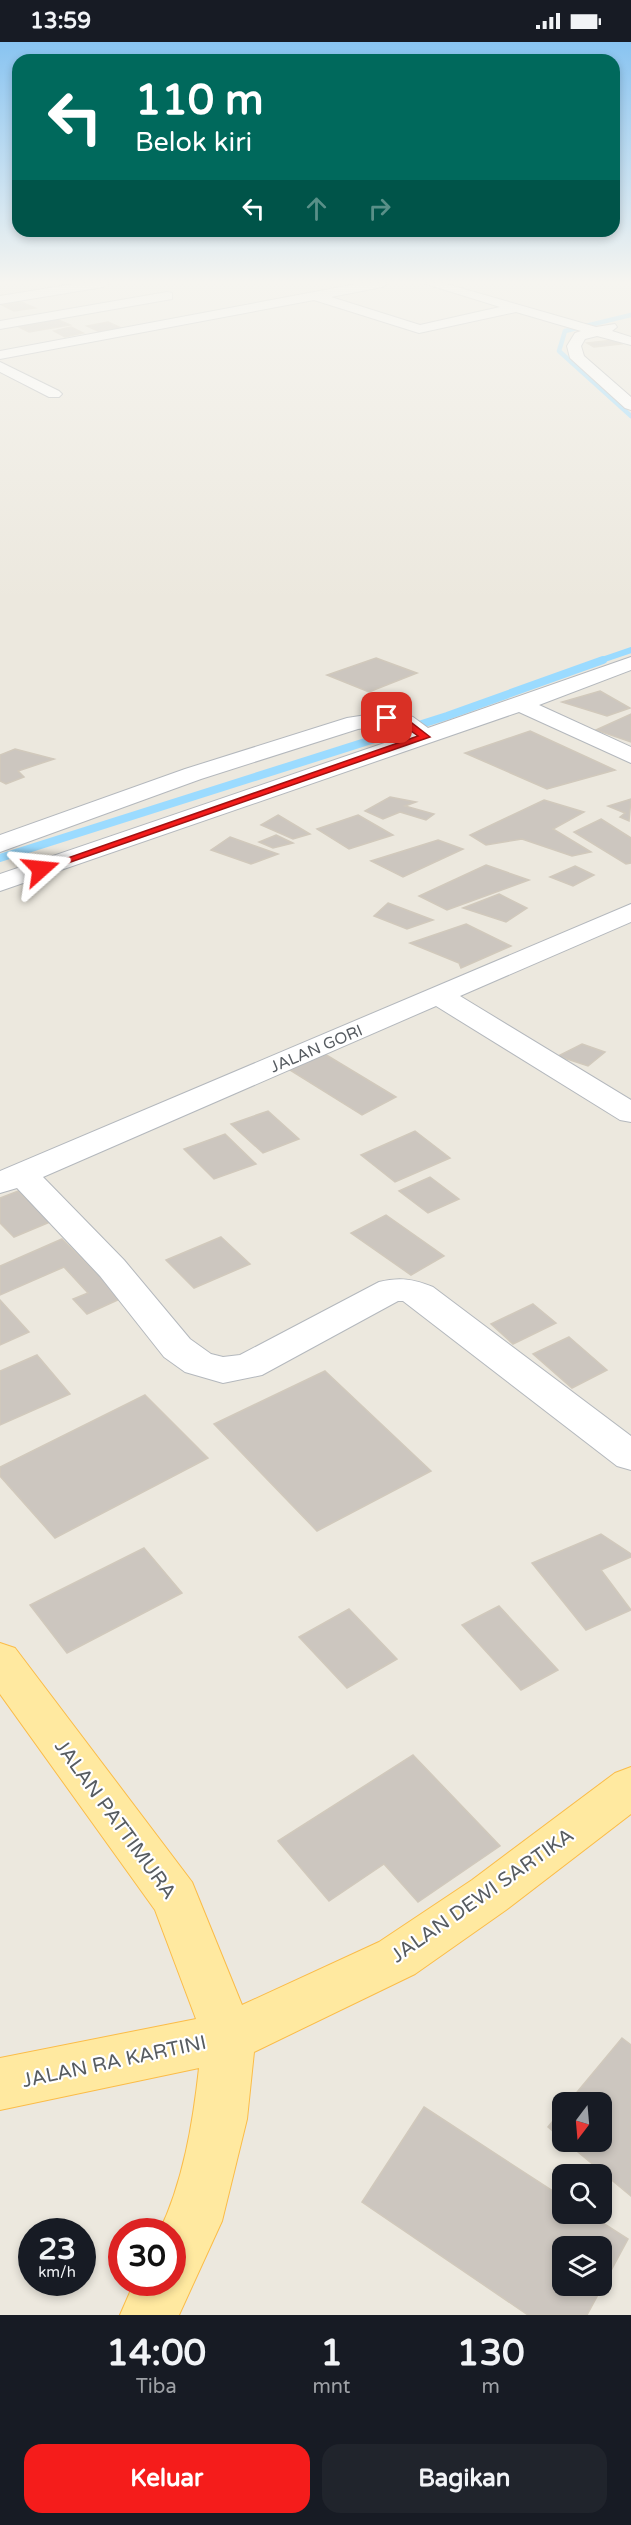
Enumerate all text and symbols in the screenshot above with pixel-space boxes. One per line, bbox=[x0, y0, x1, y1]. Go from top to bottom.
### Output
text: 13:59 bbox=[30, 8, 91, 34]
text: 110 m bbox=[135, 75, 264, 126]
icon: left bbox=[36, 78, 114, 156]
text: Belok kiri bbox=[135, 126, 252, 159]
icon: left bbox=[237, 192, 270, 225]
icon: ahead bbox=[300, 192, 333, 225]
icon: right bbox=[363, 192, 396, 225]
pin bbox=[361, 692, 412, 743]
icon: arrive bbox=[370, 701, 403, 734]
position arrow bbox=[9, 837, 73, 901]
street label: JALAN GORI bbox=[267, 1021, 366, 1077]
street label: JALAN PATTIMURA bbox=[49, 1735, 181, 1904]
street label: JALAN DEWI SARTIKA bbox=[387, 1824, 579, 1968]
street label: JALAN RA KARTINI bbox=[20, 2031, 209, 2093]
north arrow bbox=[552, 2092, 612, 2152]
map controls bbox=[552, 2092, 612, 2296]
button: search bbox=[552, 2164, 612, 2224]
speed limit sign: 30 bbox=[108, 2218, 186, 2296]
text: 23 bbox=[38, 2231, 76, 2268]
button: layers bbox=[552, 2236, 612, 2296]
text: km/h bbox=[38, 2263, 76, 2281]
text: 14:00 bbox=[106, 2332, 206, 2375]
text: 1 bbox=[320, 2332, 343, 2375]
text: 130 bbox=[457, 2332, 525, 2375]
text: Tiba bbox=[136, 2375, 177, 2399]
text: mnt bbox=[312, 2375, 350, 2399]
text: m bbox=[482, 2375, 500, 2399]
button: Keluar bbox=[24, 2444, 310, 2513]
button: Bagikan bbox=[322, 2444, 607, 2513]

